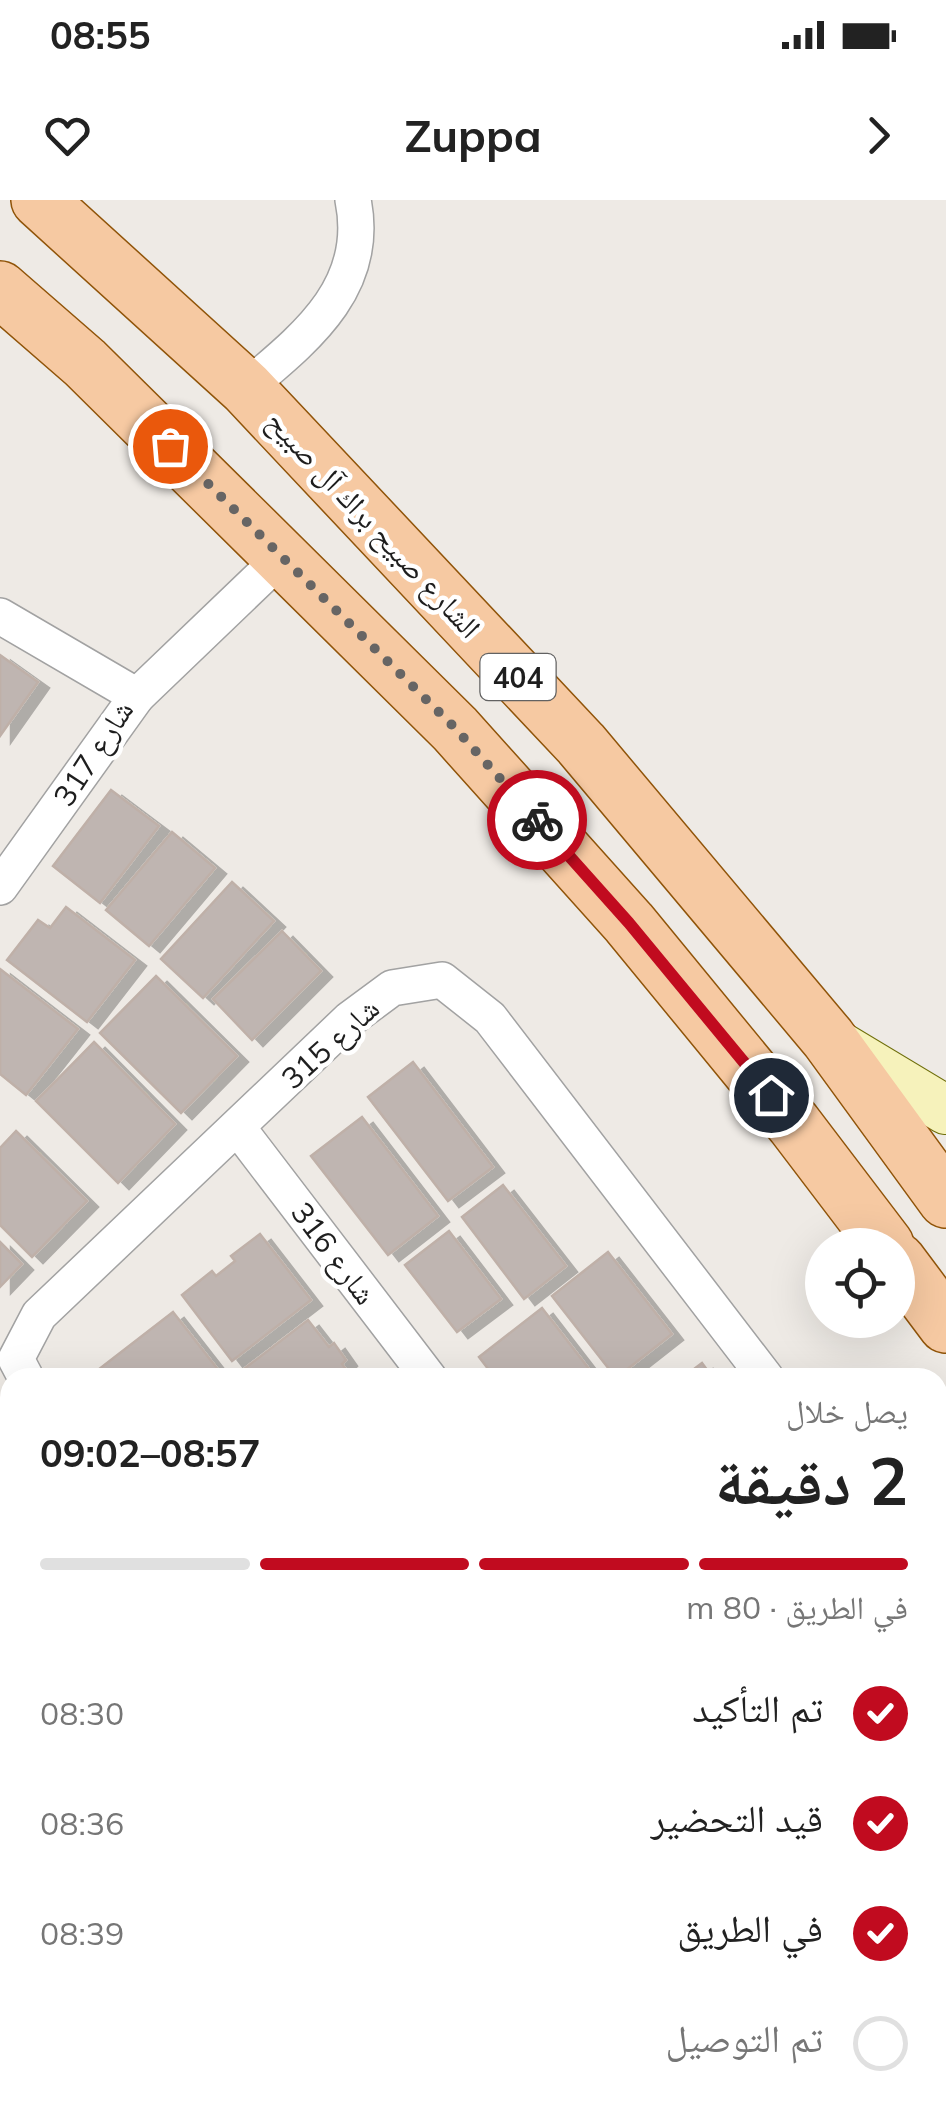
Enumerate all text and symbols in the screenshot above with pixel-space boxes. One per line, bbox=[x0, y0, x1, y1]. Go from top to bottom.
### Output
text: 08:55 bbox=[50, 11, 151, 59]
text: Zuppa bbox=[404, 107, 542, 163]
icon: heart bbox=[40, 108, 95, 163]
icon: forward bbox=[851, 108, 906, 163]
street label: الشارع صبيح براك آل صبيح bbox=[258, 402, 489, 646]
pin bbox=[128, 404, 213, 489]
icon: bag bbox=[143, 419, 198, 474]
road number: 404 bbox=[480, 654, 556, 700]
street label: شارع 317 bbox=[45, 693, 142, 814]
courier bbox=[487, 770, 587, 870]
icon: bike bbox=[510, 793, 565, 848]
street label: شارع 315 bbox=[273, 989, 388, 1098]
pin bbox=[729, 1053, 814, 1138]
icon: home bbox=[744, 1068, 799, 1123]
street label: شارع 316 bbox=[282, 1194, 385, 1313]
map controls bbox=[805, 1228, 915, 1338]
button: locate bbox=[805, 1228, 915, 1338]
text: يصل خلال bbox=[786, 1391, 908, 1431]
text: 08:57–09:02 bbox=[40, 1429, 260, 1477]
text: 2 دقيقة bbox=[715, 1440, 908, 1521]
text: في الطريق · 80 m bbox=[686, 1587, 908, 1627]
text: تم التأكيد bbox=[692, 1684, 823, 1732]
icon: check bbox=[853, 1686, 908, 1741]
text: 08:30 bbox=[40, 1693, 124, 1733]
text: قيد التحضير bbox=[651, 1794, 823, 1842]
icon: check bbox=[853, 1796, 908, 1851]
text: 08:36 bbox=[40, 1803, 124, 1843]
text: في الطريق bbox=[677, 1904, 823, 1952]
icon: check bbox=[853, 1906, 908, 1961]
text: 08:39 bbox=[40, 1913, 124, 1953]
text: تم التوصيل bbox=[665, 2014, 823, 2062]

